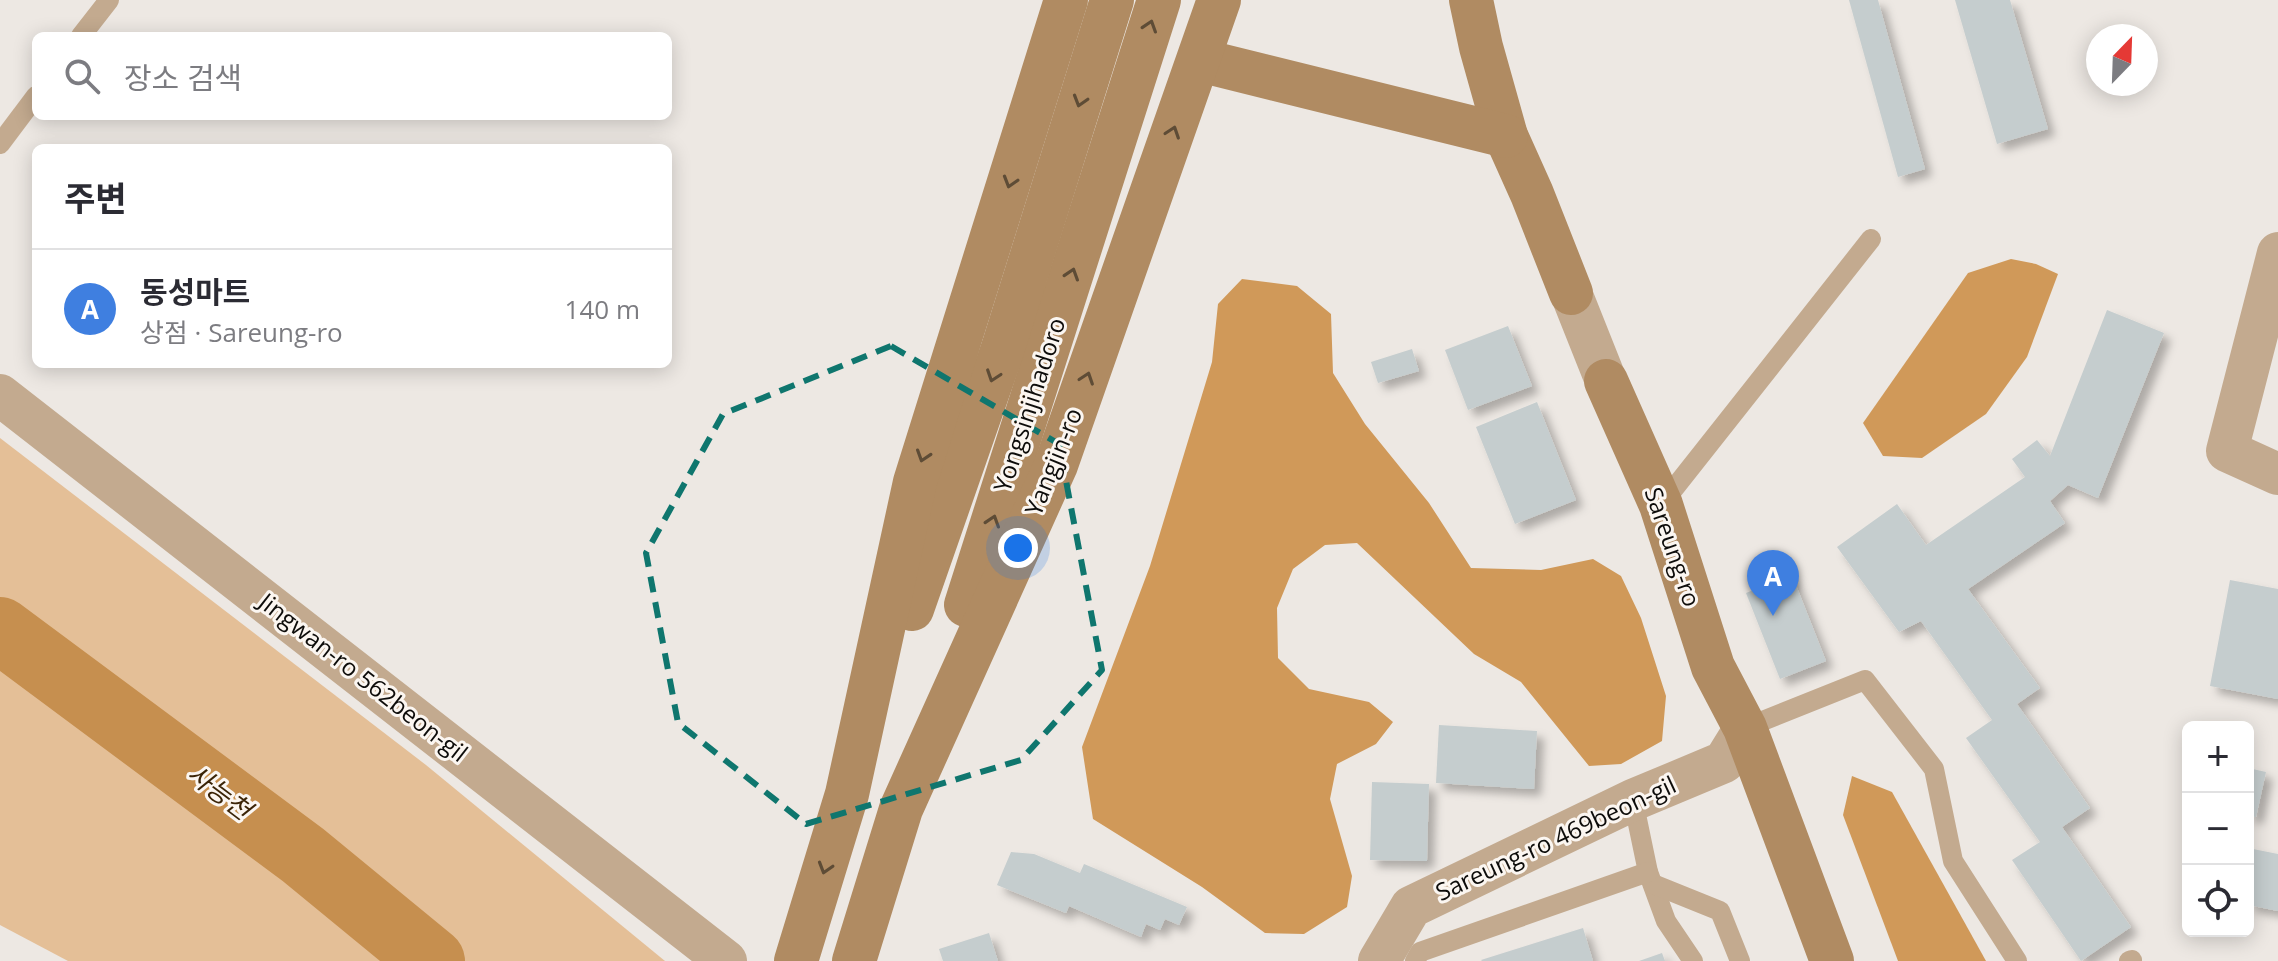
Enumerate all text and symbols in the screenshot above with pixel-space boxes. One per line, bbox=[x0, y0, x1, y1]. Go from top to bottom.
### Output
one-way arrow bbox=[1141, 20, 1157, 34]
north arrow bbox=[2086, 24, 2158, 96]
search box bbox=[32, 32, 672, 120]
icon: search bbox=[60, 54, 104, 98]
text: 장소 검색 bbox=[124, 57, 242, 98]
one-way arrow bbox=[1073, 94, 1089, 107]
one-way arrow bbox=[1163, 126, 1180, 140]
one-way arrow bbox=[1003, 174, 1019, 188]
text: 주변 bbox=[64, 175, 127, 221]
one-way arrow bbox=[1063, 268, 1079, 282]
text: 동성마트 bbox=[140, 271, 250, 312]
text: A bbox=[81, 291, 99, 327]
text: 140 m bbox=[565, 291, 640, 327]
street label: Yongsinjihadoro bbox=[985, 313, 1072, 496]
text: 상점 · Sareung-ro bbox=[140, 314, 343, 350]
one-way arrow bbox=[986, 368, 1002, 382]
one-way arrow bbox=[1077, 371, 1093, 385]
street label: Yangjin-ro bbox=[1016, 403, 1089, 520]
one-way arrow bbox=[917, 449, 933, 463]
street label: Sareung-ro bbox=[1638, 482, 1709, 611]
one-way arrow bbox=[984, 515, 1000, 529]
your location bbox=[998, 528, 1038, 568]
pin: A bbox=[1747, 550, 1799, 616]
street label: Jingwan-ro 562beon-gil bbox=[251, 584, 475, 769]
map controls bbox=[2182, 721, 2254, 937]
button: + bbox=[2182, 721, 2254, 793]
water label: 사능천 bbox=[180, 755, 262, 829]
street label: Sareung-ro 469beon-gil bbox=[1430, 767, 1681, 908]
button: − bbox=[2182, 793, 2254, 865]
one-way arrow bbox=[818, 861, 834, 875]
button: locate bbox=[2182, 865, 2254, 937]

